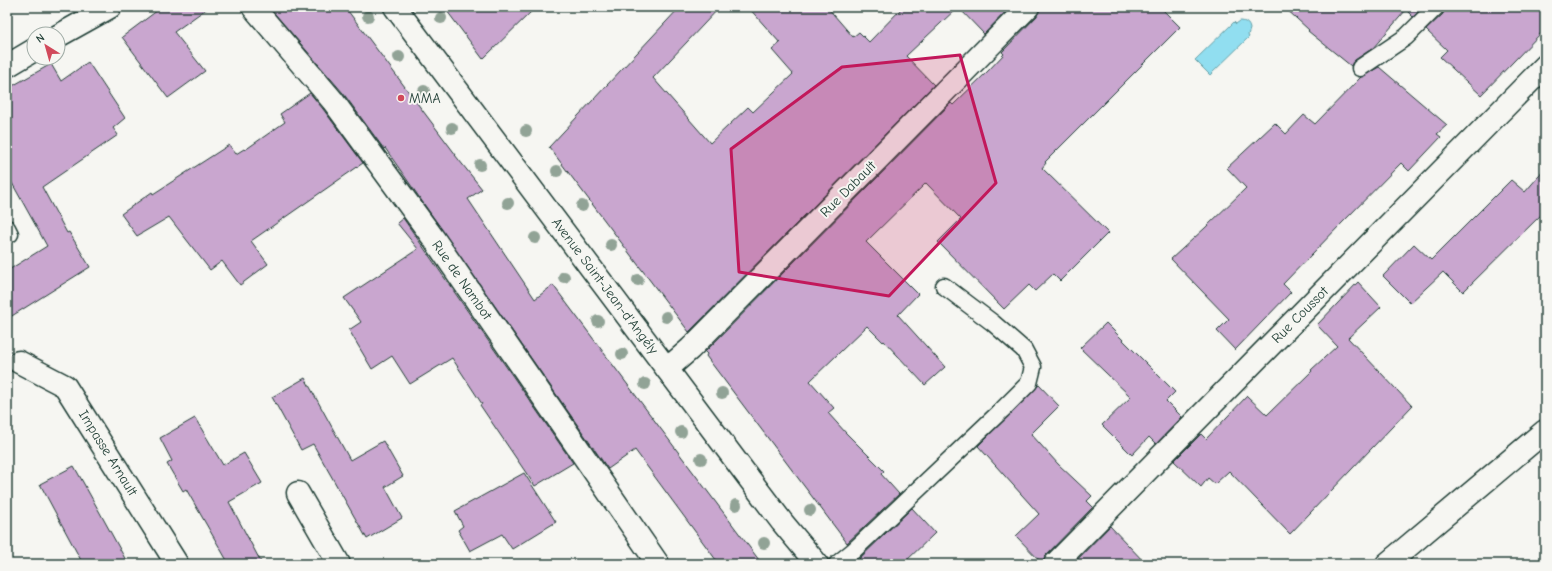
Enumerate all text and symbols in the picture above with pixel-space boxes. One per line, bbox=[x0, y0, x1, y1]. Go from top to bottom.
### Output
north arrow bbox=[26, 26, 66, 66]
text: N bbox=[34, 31, 47, 46]
place label: MMA bbox=[409, 90, 441, 107]
marker: MMA bbox=[396, 93, 406, 103]
street label: Rue Dabault bbox=[816, 157, 880, 221]
street label: Avenue Saint-Jean-d'Angély bbox=[548, 214, 662, 358]
street label: Rue de Nambot bbox=[428, 237, 496, 324]
street label: Rue Coussot bbox=[1268, 282, 1333, 347]
street label: Impasse Arnault bbox=[75, 407, 142, 500]

